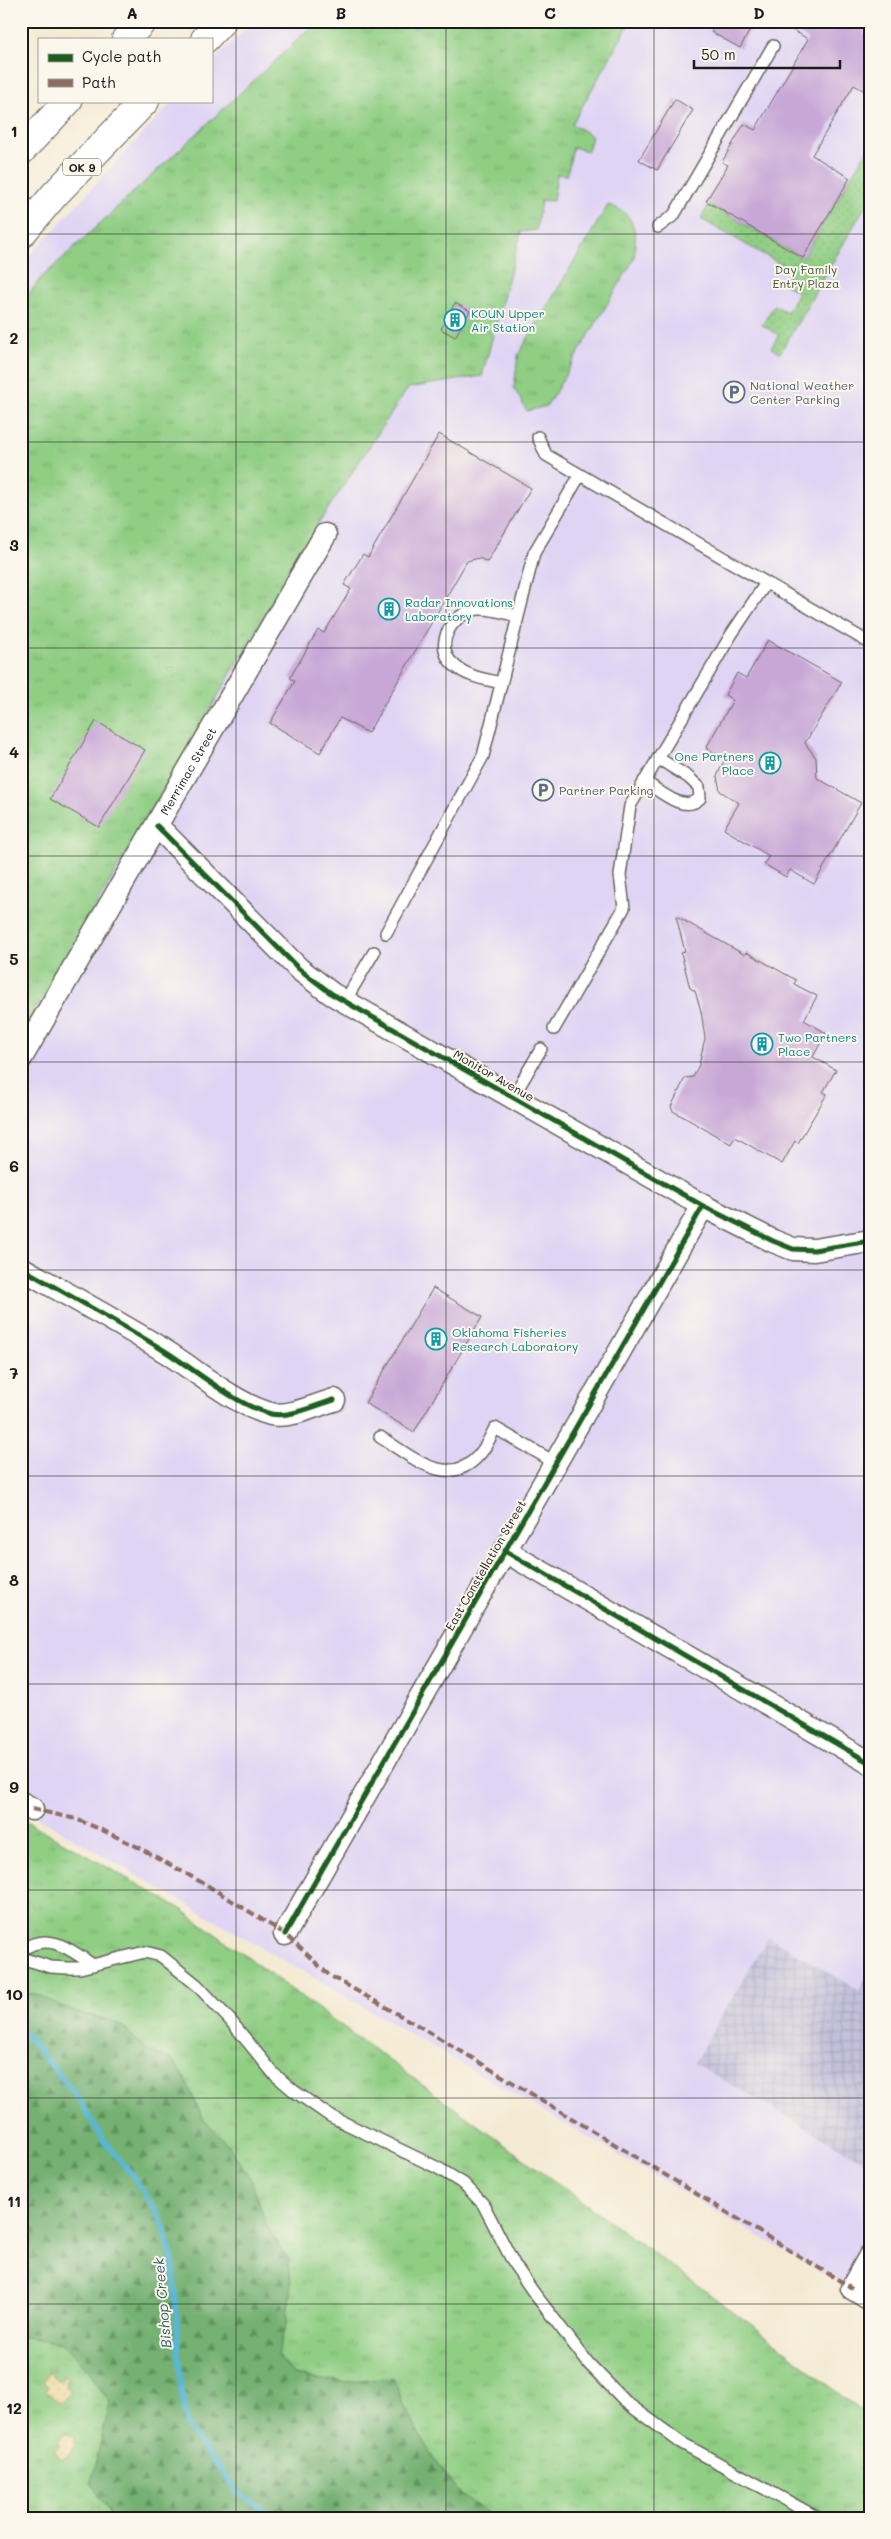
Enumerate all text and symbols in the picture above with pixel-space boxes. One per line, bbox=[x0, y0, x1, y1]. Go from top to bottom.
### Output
text: A bbox=[126, 2, 138, 23]
text: B bbox=[336, 2, 346, 23]
text: C bbox=[544, 2, 556, 23]
text: D bbox=[753, 2, 765, 23]
legend bbox=[38, 38, 212, 102]
scale bar bbox=[694, 38, 840, 70]
text: 50 m bbox=[701, 44, 736, 64]
text: Cycle path bbox=[82, 46, 161, 66]
text: Path bbox=[82, 72, 116, 92]
text: 1 bbox=[10, 120, 18, 141]
road number: OK 9 bbox=[63, 158, 101, 176]
park label: Day Family Entry Plaza bbox=[773, 261, 839, 291]
place label: KOUN Upper Air Station bbox=[471, 305, 545, 335]
building icon: KOUN Upper Air Station bbox=[443, 308, 467, 332]
text: 2 bbox=[10, 327, 19, 348]
place label: National Weather Center Parking bbox=[750, 377, 854, 407]
parking icon: National Weather Center Parking bbox=[722, 380, 746, 404]
text: 3 bbox=[9, 534, 19, 555]
place label: Radar Innovations Laboratory bbox=[405, 594, 513, 624]
building icon: Radar Innovations Laboratory bbox=[377, 597, 401, 621]
street label: Merrimac Street bbox=[156, 724, 220, 818]
text: 4 bbox=[9, 741, 19, 762]
place label: One Partners Place bbox=[675, 748, 754, 778]
building icon: One Partners Place bbox=[758, 751, 782, 775]
parking icon: Partner Parking bbox=[531, 778, 555, 802]
place label: Partner Parking bbox=[559, 782, 654, 798]
text: 5 bbox=[9, 948, 19, 969]
place label: Two Partners Place bbox=[778, 1029, 857, 1059]
building icon: Two Partners Place bbox=[750, 1032, 774, 1056]
street label: Monitor Avenue bbox=[451, 1045, 537, 1105]
text: 6 bbox=[9, 1155, 19, 1176]
place label: Oklahoma Fisheries Research Laboratory bbox=[452, 1324, 578, 1354]
building icon: Oklahoma Fisheries Research Laboratory bbox=[424, 1327, 448, 1351]
text: 7 bbox=[10, 1362, 19, 1383]
street label: East Constellation Street bbox=[441, 1497, 529, 1633]
text: 8 bbox=[9, 1569, 19, 1590]
text: 9 bbox=[9, 1776, 19, 1797]
text: 10 bbox=[5, 1983, 23, 2004]
text: 11 bbox=[7, 2190, 21, 2211]
water label: Bishop Creek bbox=[149, 2256, 175, 2349]
text: 12 bbox=[6, 2397, 22, 2418]

